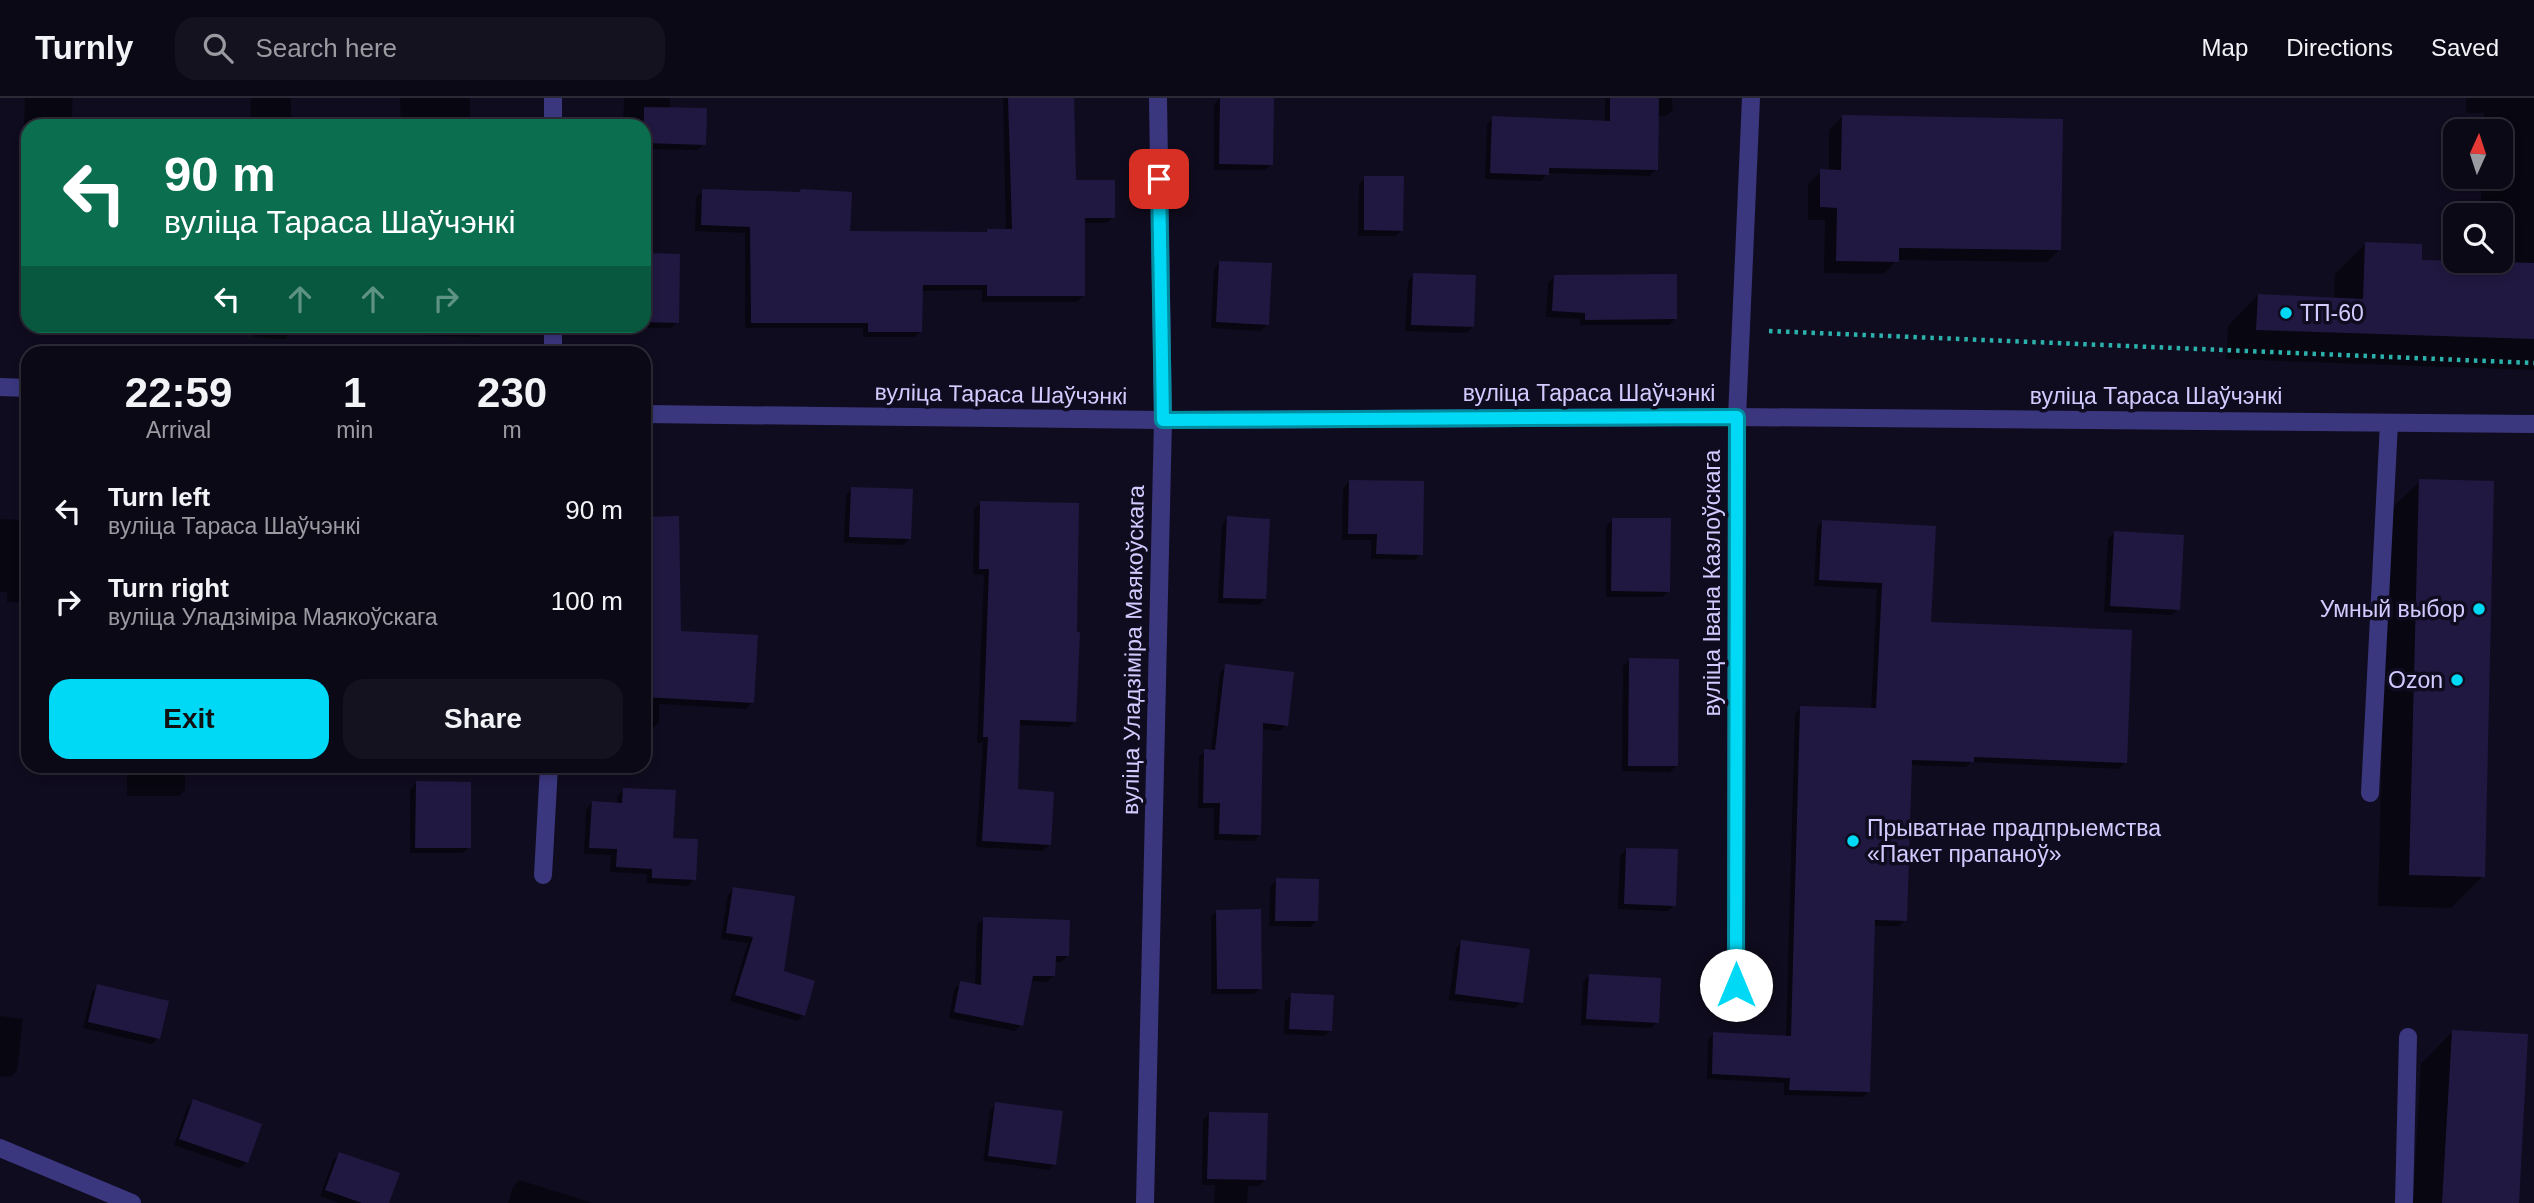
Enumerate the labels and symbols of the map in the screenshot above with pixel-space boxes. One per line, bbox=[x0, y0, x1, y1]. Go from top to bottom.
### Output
north arrow bbox=[2443, 119, 2513, 189]
pin bbox=[1129, 149, 1189, 209]
place label: ТП-60 bbox=[2300, 300, 2364, 326]
marker: ТП-60 bbox=[2278, 305, 2294, 321]
street label: вуліца Тараса Шаўчэнкі bbox=[874, 379, 1128, 409]
street label: вуліца Тараса Шаўчэнкі bbox=[1463, 380, 1715, 406]
street label: вуліца Тараса Шаўчэнкі bbox=[2030, 383, 2282, 409]
street label: вуліца Івана Казлоўскага bbox=[1699, 450, 1725, 716]
street label: вуліца Уладзіміра Маякоўскага bbox=[1117, 485, 1149, 815]
place label: Умный выбор bbox=[2320, 596, 2465, 622]
marker: Умный выбор bbox=[2471, 601, 2487, 617]
place label: Ozon bbox=[2388, 667, 2443, 693]
marker: Ozon bbox=[2449, 672, 2465, 688]
place label: Прыватнае прадпрыемства «Пакет прапаноў» bbox=[1867, 815, 2161, 867]
marker: Прыватнае прадпрыемства «Пакет прапаноў» bbox=[1845, 833, 1861, 849]
position arrow bbox=[1699, 948, 1773, 1022]

